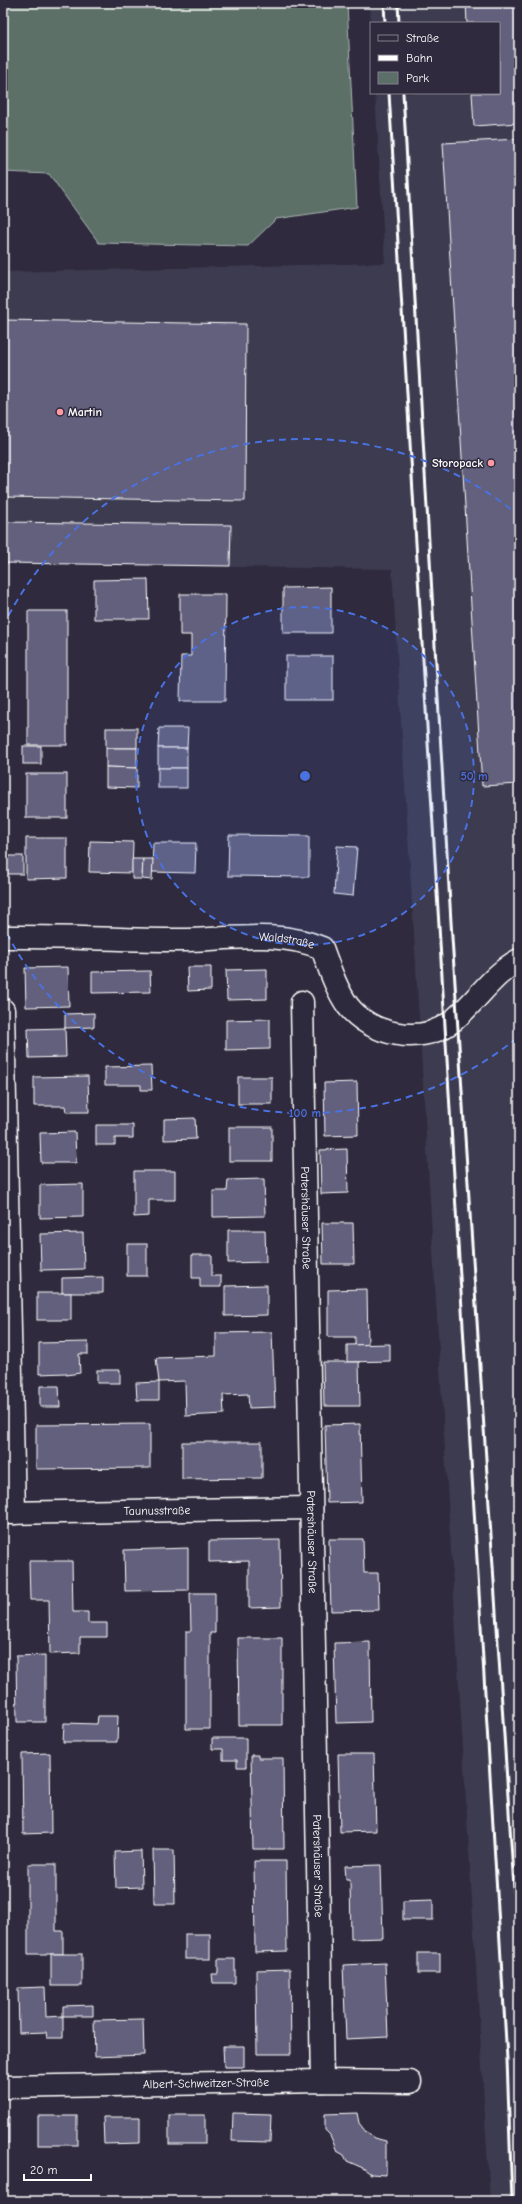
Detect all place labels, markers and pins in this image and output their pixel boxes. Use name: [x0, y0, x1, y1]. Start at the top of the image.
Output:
place label: Martin: [68, 405, 102, 419]
marker: Martin: [55, 407, 65, 417]
place label: Storopack: [432, 456, 483, 470]
marker: Storopack: [486, 458, 496, 468]
centre of rings: [298, 769, 312, 783]

